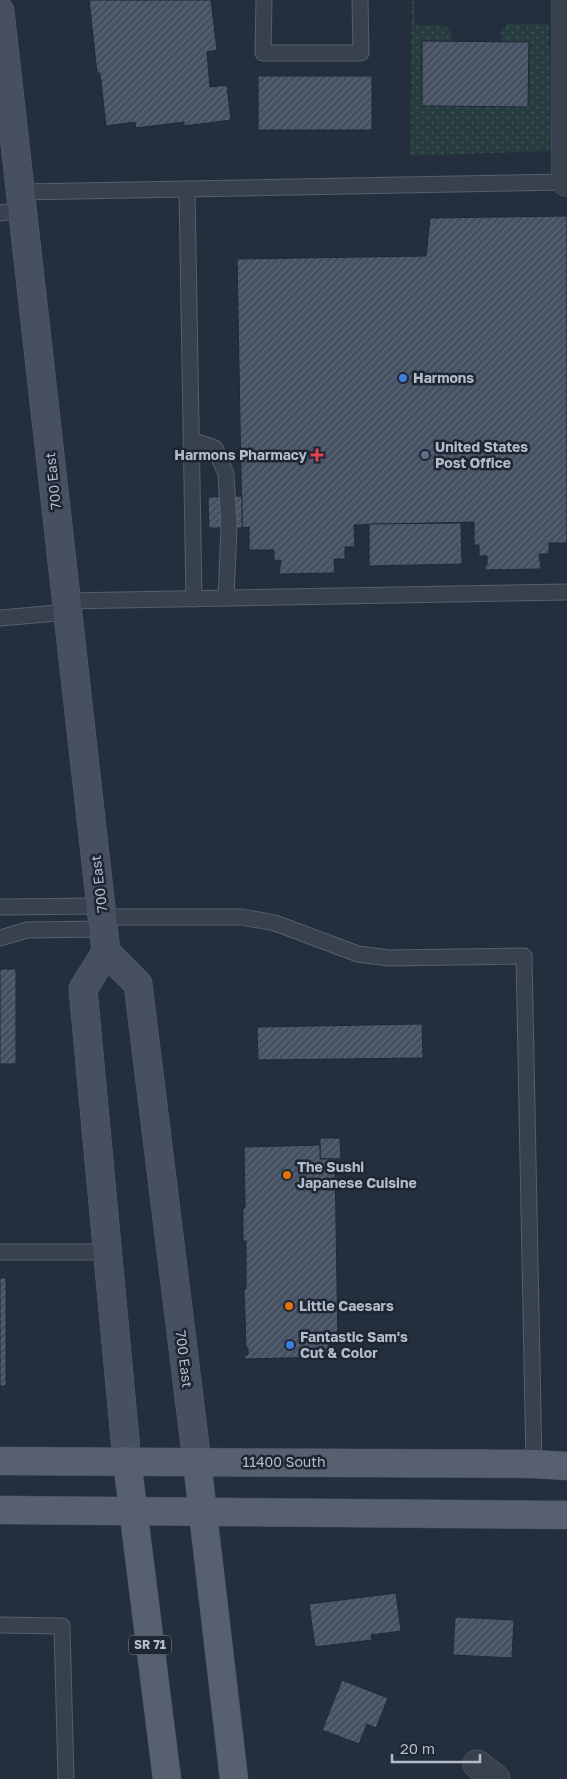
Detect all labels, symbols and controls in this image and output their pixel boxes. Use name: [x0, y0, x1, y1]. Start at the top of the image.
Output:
place label: Harmons: [413, 369, 474, 386]
marker: Harmons: [397, 372, 409, 384]
place label: United States Post Office: [435, 438, 528, 471]
place label: Harmons Pharmacy: [174, 446, 308, 463]
marker: Harmons Pharmacy: [311, 449, 323, 461]
marker: United States Post Office: [419, 449, 431, 461]
street label: 700 East: [41, 452, 64, 511]
street label: 700 East: [87, 854, 110, 914]
place label: The Sushi Japanese Cuisine: [297, 1158, 417, 1191]
marker: The Sushi Japanese Cuisine: [281, 1169, 293, 1181]
place label: Little Caesars: [299, 1297, 394, 1314]
marker: Little Caesars: [283, 1300, 295, 1312]
place label: Fantastic Sam's Cut & Color: [300, 1328, 408, 1361]
street label: 700 East: [173, 1329, 196, 1389]
marker: Fantastic Sam's Cut & Color: [284, 1339, 296, 1351]
street label: 11400 South: [242, 1453, 326, 1470]
road number: SR 71: [129, 1636, 171, 1654]
scale bar: [392, 1732, 480, 1764]
text: 20 m: [400, 1739, 435, 1757]

